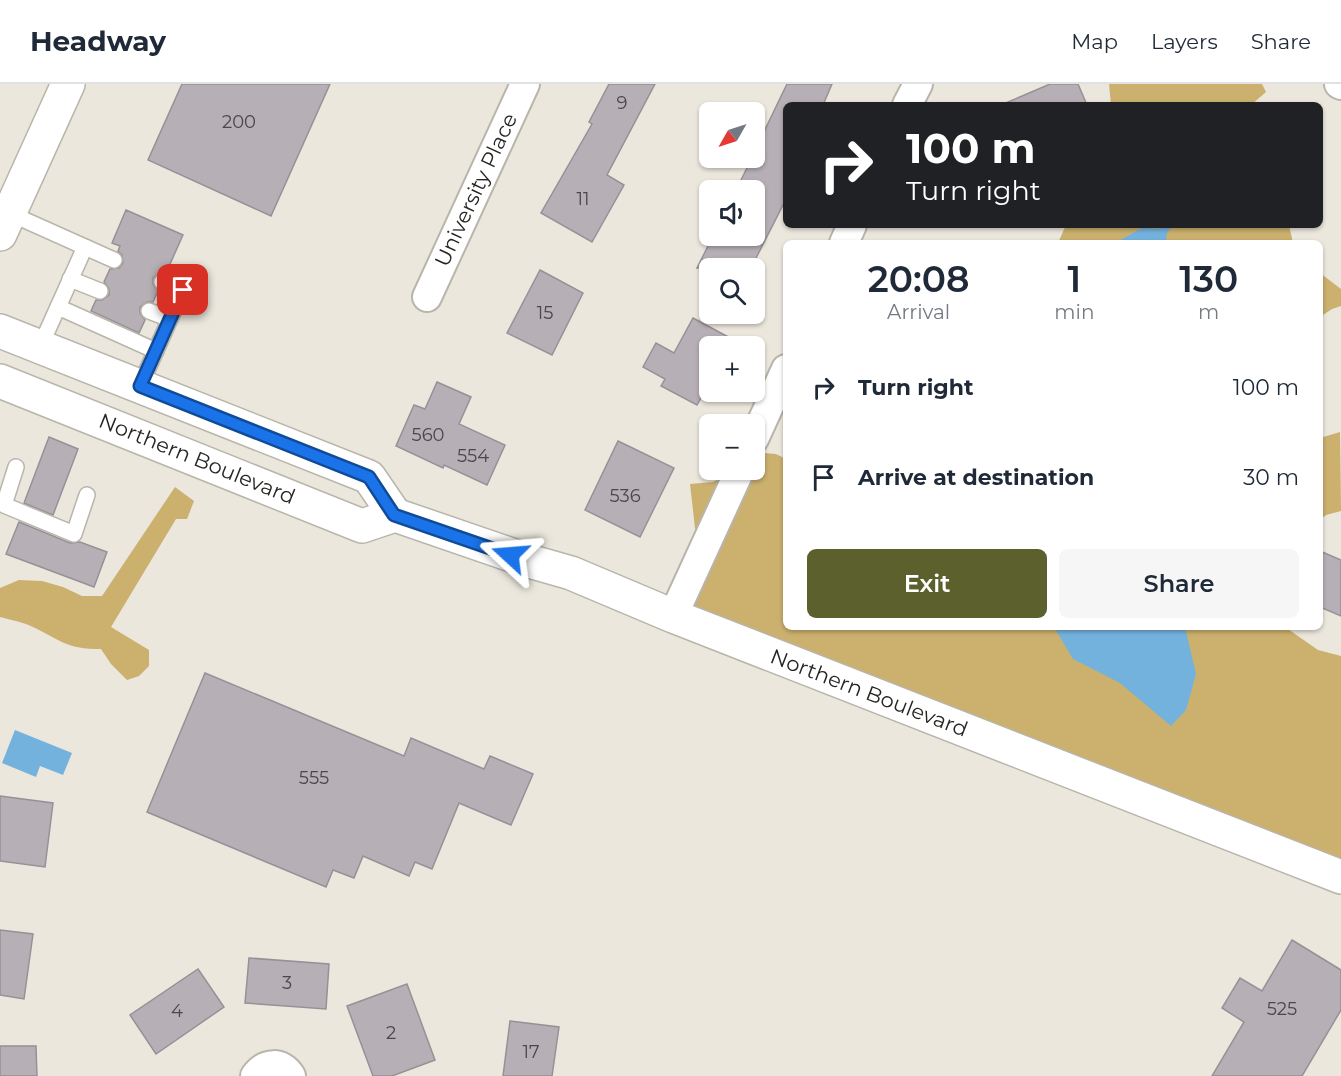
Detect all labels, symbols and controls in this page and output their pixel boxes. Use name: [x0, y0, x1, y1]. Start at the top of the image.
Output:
text: Headway: [30, 24, 166, 58]
text: Map: [1071, 29, 1118, 54]
text: Layers: [1151, 29, 1218, 54]
text: Share: [1251, 29, 1311, 54]
house number: 9: [617, 92, 628, 114]
north arrow: [699, 102, 765, 168]
map controls: [699, 102, 765, 480]
street label: University Place: [429, 109, 522, 270]
house number: 200: [222, 111, 256, 133]
text: 100 m: [906, 122, 1035, 174]
icon: right: [807, 126, 885, 204]
text: Turn right: [906, 174, 1041, 207]
button: sound: [699, 180, 765, 246]
house number: 11: [577, 188, 590, 210]
text: 20:08: [868, 257, 969, 301]
text: 1: [1068, 257, 1081, 301]
text: 130: [1179, 257, 1238, 301]
button: search: [699, 258, 765, 324]
pin: [157, 264, 208, 315]
icon: arrive: [166, 273, 199, 306]
text: Arrival: [887, 300, 950, 324]
text: min: [1054, 300, 1094, 324]
text: m: [1198, 300, 1219, 324]
house number: 15: [537, 302, 553, 324]
button: +: [699, 336, 765, 402]
icon: right: [807, 371, 840, 404]
text: Turn right: [858, 374, 973, 401]
text: 100 m: [1233, 374, 1299, 401]
street label: Northern Boulevard: [95, 408, 299, 509]
button: −: [699, 414, 765, 480]
house number: 560: [411, 424, 445, 446]
house number: 554: [457, 445, 489, 467]
icon: arrive: [807, 461, 840, 494]
text: Arrive at destination: [858, 464, 1094, 491]
text: 30 m: [1243, 464, 1299, 491]
house number: 536: [609, 485, 641, 507]
position arrow: [478, 523, 542, 587]
button: Exit: [807, 549, 1047, 618]
button: Share: [1059, 549, 1299, 618]
street label: Northern Boulevard: [767, 643, 971, 742]
house number: 555: [299, 767, 329, 789]
house number: 3: [282, 972, 292, 994]
house number: 525: [1267, 998, 1297, 1020]
house number: 4: [171, 1000, 183, 1022]
house number: 2: [386, 1022, 396, 1044]
house number: 17: [522, 1041, 540, 1063]

